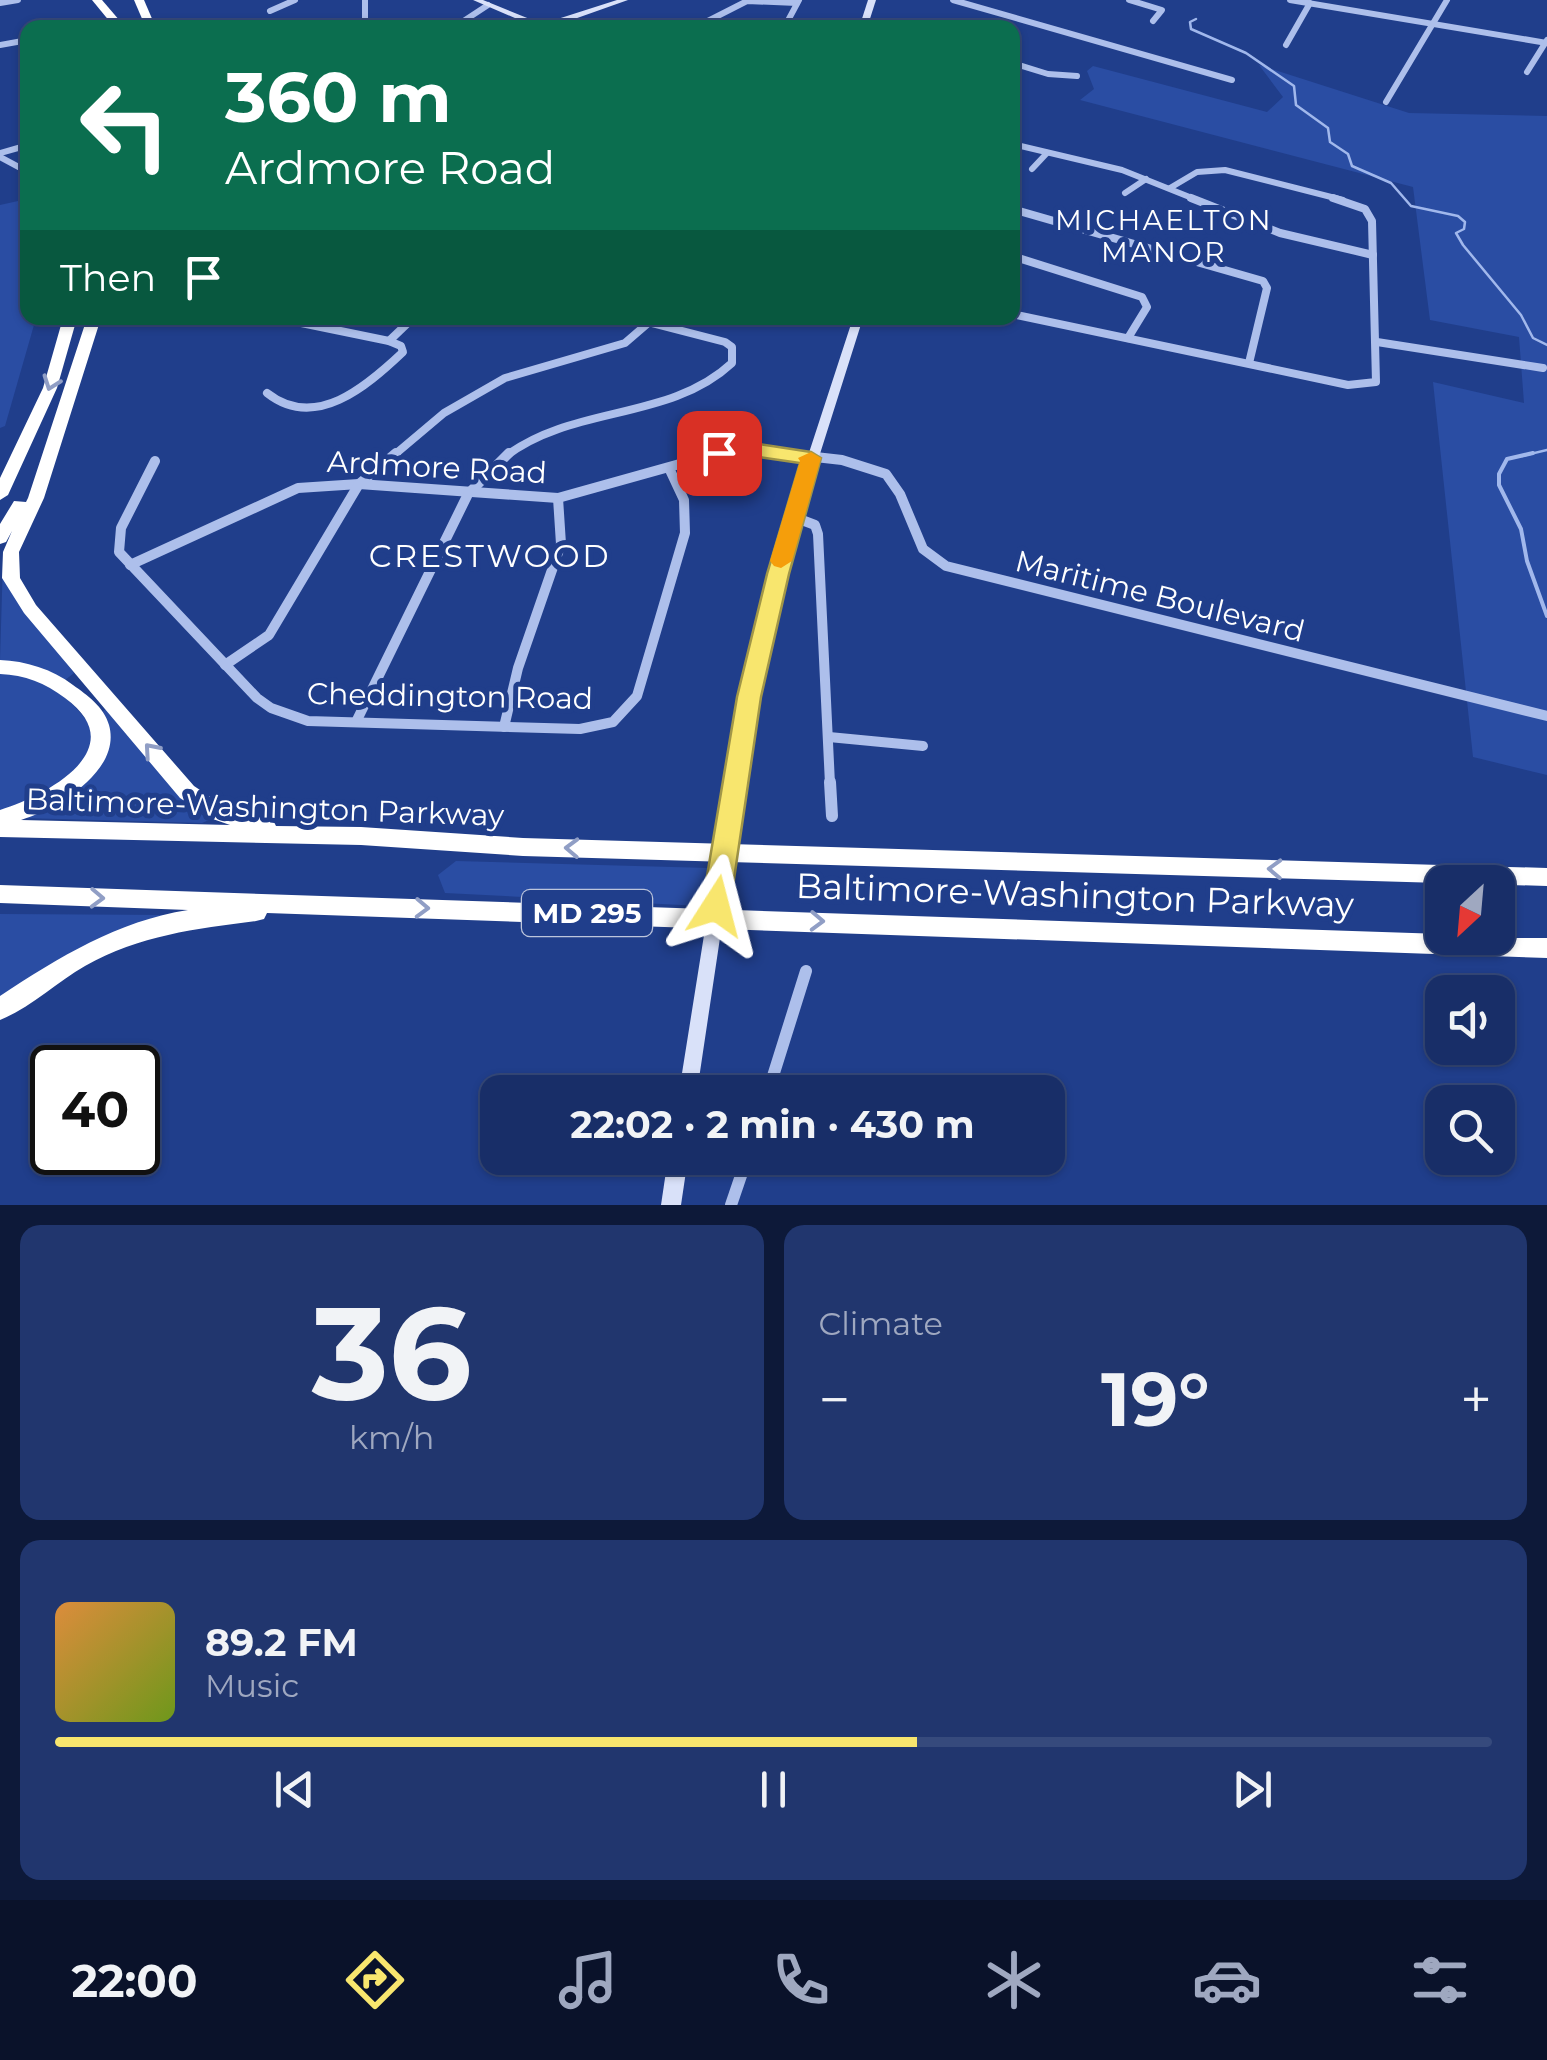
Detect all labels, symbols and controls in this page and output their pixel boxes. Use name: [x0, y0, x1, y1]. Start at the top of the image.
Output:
text: 360 m: [225, 54, 452, 140]
icon: left: [60, 60, 190, 190]
text: Ardmore Road: [225, 140, 555, 195]
district label: MICHAELTON MANOR: [1055, 203, 1273, 269]
icon: arrive: [176, 250, 231, 305]
text: Then: [60, 254, 156, 301]
one-way arrow: [43, 373, 63, 391]
pin: [677, 411, 762, 496]
icon: arrive: [692, 426, 747, 481]
street label: Ardmore Road: [326, 443, 548, 491]
district label: CRESTWOOD: [369, 536, 611, 575]
street label: Maritime Boulevard: [1011, 542, 1309, 650]
street label: Cheddington Road: [307, 675, 593, 717]
one-way arrow: [145, 743, 163, 762]
street label: Baltimore-Washington Parkway: [25, 780, 505, 834]
one-way arrow: [564, 838, 580, 859]
position arrow: [664, 854, 768, 958]
one-way arrow: [1267, 858, 1283, 879]
street label: Baltimore-Washington Parkway: [795, 864, 1355, 926]
north arrow: [1425, 865, 1515, 955]
map controls: [1425, 865, 1515, 1175]
one-way arrow: [90, 887, 106, 908]
road number: MD 295: [522, 890, 652, 936]
one-way arrow: [415, 897, 431, 918]
one-way arrow: [810, 910, 826, 931]
button: sound: [1425, 975, 1515, 1065]
speed limit sign: 40: [30, 1045, 160, 1175]
button: search: [1425, 1085, 1515, 1175]
text: 22:02 · 2 min · 430 m: [570, 1101, 975, 1148]
text: 36: [312, 1273, 472, 1432]
text: Climate: [819, 1304, 943, 1343]
text: 19°: [1101, 1353, 1210, 1445]
text: −: [819, 1366, 850, 1433]
text: +: [1460, 1366, 1492, 1433]
text: km/h: [349, 1418, 434, 1457]
text: 89.2 FM: [205, 1619, 358, 1666]
text: Music: [205, 1666, 299, 1705]
icon: previous: [267, 1762, 322, 1817]
icon: pause: [746, 1762, 801, 1817]
icon: next: [1225, 1762, 1280, 1817]
icon: directions: [340, 1945, 410, 2015]
icon: music: [553, 1945, 623, 2015]
icon: phone: [766, 1945, 836, 2015]
icon: climate: [979, 1945, 1049, 2015]
icon: car: [1192, 1945, 1262, 2015]
icon: filters: [1405, 1945, 1475, 2015]
text: 22:00: [71, 1953, 198, 2008]

